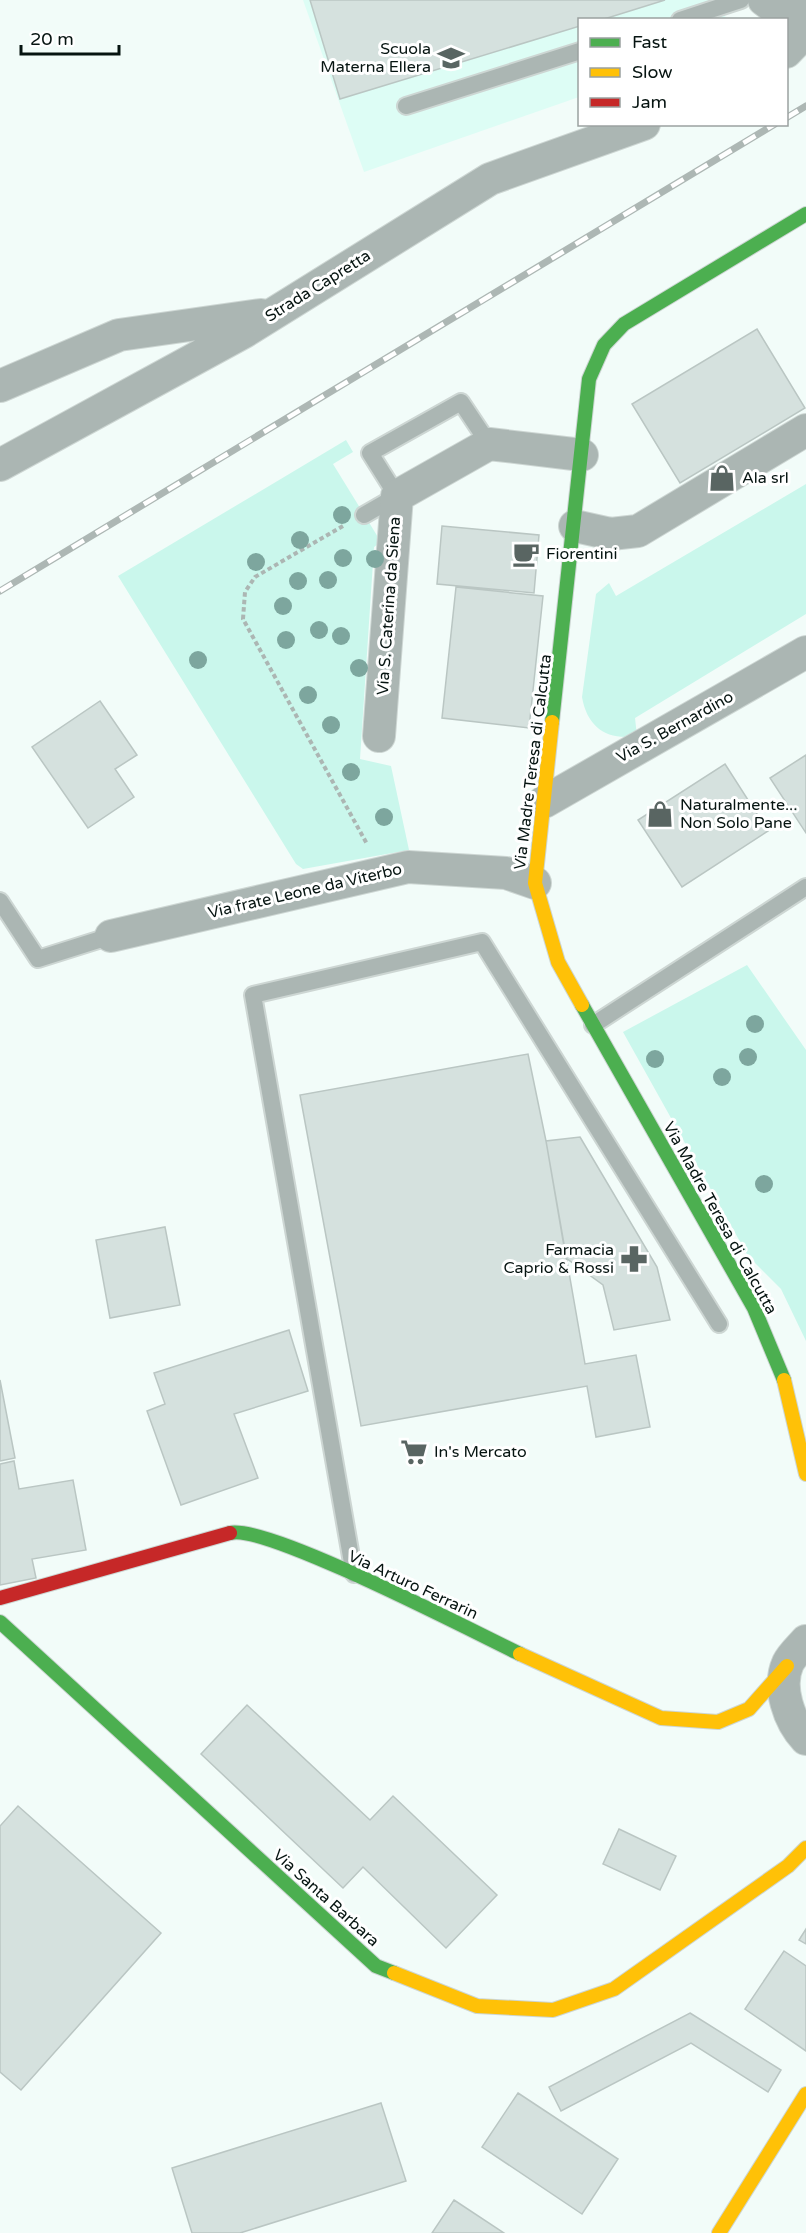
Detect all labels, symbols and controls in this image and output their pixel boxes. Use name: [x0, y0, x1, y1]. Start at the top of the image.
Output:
scale bar: [21, 18, 118, 56]
legend: [578, 18, 788, 126]
text: 20 m: [30, 28, 74, 50]
text: Fast: [632, 31, 667, 53]
place label: Scuola Materna Ellera: [320, 39, 431, 77]
school or university icon: Scuola Materna Ellera: [436, 43, 466, 73]
text: Slow: [632, 61, 673, 83]
text: Jam: [632, 91, 667, 113]
street label: Strada Capretta: [262, 246, 374, 326]
shop icon: Ala srl: [707, 463, 737, 493]
place label: Ala srl: [742, 468, 789, 488]
street label: Via S. Caterina da Siena: [373, 516, 405, 696]
cafe icon: Fiorentini: [511, 539, 541, 569]
place label: Fiorentini: [546, 544, 618, 564]
street label: Via Madre Teresa di Calcutta: [510, 653, 556, 871]
street label: Via S. Bernardino: [613, 687, 737, 767]
place label: Naturalmente... Non Solo Pane: [680, 795, 797, 833]
shop icon: Naturalmente... Non Solo Pane: [645, 799, 675, 829]
street label: Via frate Leone da Viterbo: [206, 859, 404, 923]
street label: Via Madre Teresa di Calcutta: [659, 1118, 781, 1318]
place label: Farmacia Caprio & Rossi: [503, 1240, 614, 1278]
pharmacy icon: Farmacia Caprio & Rossi: [619, 1244, 649, 1274]
supermarket icon: In's Mercato: [399, 1437, 429, 1467]
place label: In's Mercato: [434, 1442, 527, 1462]
street label: Via Arturo Ferrarin: [345, 1546, 481, 1624]
street label: Via Santa Barbara: [269, 1845, 383, 1951]

